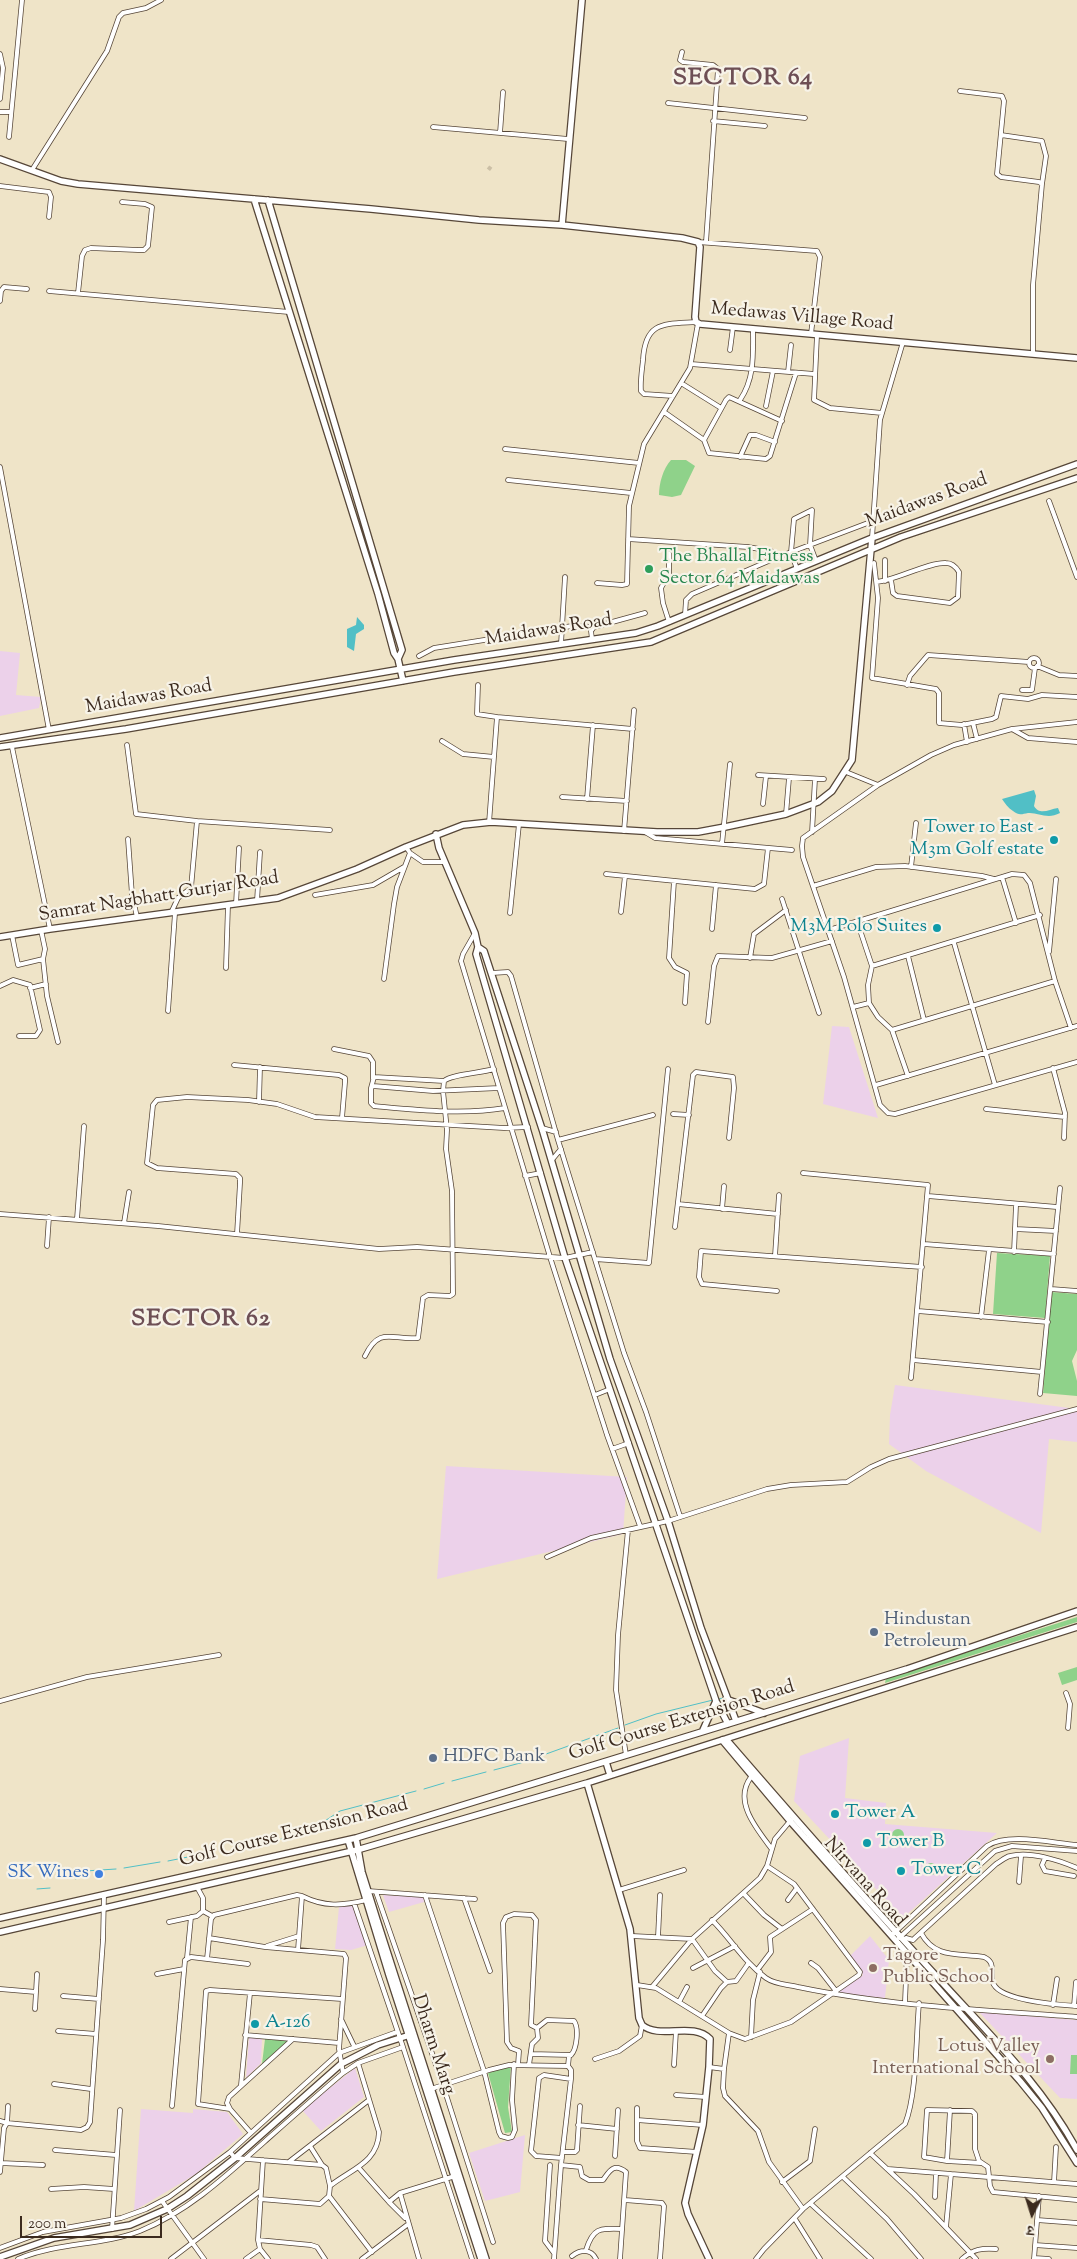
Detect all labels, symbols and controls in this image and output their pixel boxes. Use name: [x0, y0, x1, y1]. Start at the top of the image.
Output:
district label: SECTOR 64: [672, 66, 814, 94]
street label: Medawas Village Road: [710, 299, 894, 337]
street label: Maidawas Road: [863, 469, 991, 535]
place label: The Bhallal Fitness Sector 64 Maidawas: [659, 547, 820, 591]
marker: The Bhallal Fitness Sector 64 Maidawas: [643, 563, 655, 575]
street label: Maidawas Road: [484, 610, 614, 652]
street label: Maidawas Road: [84, 676, 214, 720]
place label: Tower 10 East - M3m Golf estate: [911, 818, 1044, 862]
marker: Tower 10 East - M3m Golf estate: [1048, 834, 1060, 846]
street label: Samrat Nagbhatt Gurjar Road: [37, 868, 281, 928]
place label: M3M Polo Suites: [790, 917, 927, 939]
marker: M3M Polo Suites: [931, 922, 943, 934]
district label: SECTOR 62: [130, 1307, 272, 1335]
place label: Hindustan Petroleum: [884, 1610, 971, 1654]
marker: Hindustan Petroleum: [868, 1626, 880, 1638]
street label: Golf Course Extension Road: [566, 1677, 798, 1767]
place label: HDFC Bank: [443, 1747, 545, 1769]
marker: HDFC Bank: [427, 1752, 439, 1764]
street label: Golf Course Extension Road: [177, 1795, 411, 1873]
place label: Tower A: [845, 1803, 916, 1825]
marker: Tower A: [829, 1808, 841, 1820]
place label: Tower B: [877, 1832, 944, 1854]
street label: Nirvana Road: [818, 1833, 910, 1933]
marker: Tower B: [861, 1837, 873, 1849]
place label: Tower C: [911, 1860, 982, 1882]
place label: SK Wines: [7, 1863, 89, 1885]
marker: Tower C: [895, 1865, 907, 1877]
marker: SK Wines: [93, 1868, 105, 1880]
place label: Tagore Public School: [883, 1946, 995, 1990]
marker: Tagore Public School: [867, 1962, 879, 1974]
street label: Dharm Marg: [405, 1992, 459, 2098]
place label: A-126: [265, 2013, 311, 2035]
marker: A-126: [249, 2018, 261, 2030]
place label: Lotus Valley International School: [872, 2037, 1040, 2081]
marker: Lotus Valley International School: [1044, 2053, 1056, 2065]
north arrow: [1007, 2189, 1057, 2239]
scale bar: [22, 2206, 165, 2238]
text: 200 m: [28, 2214, 67, 2235]
text: उ: [1026, 2219, 1035, 2239]

